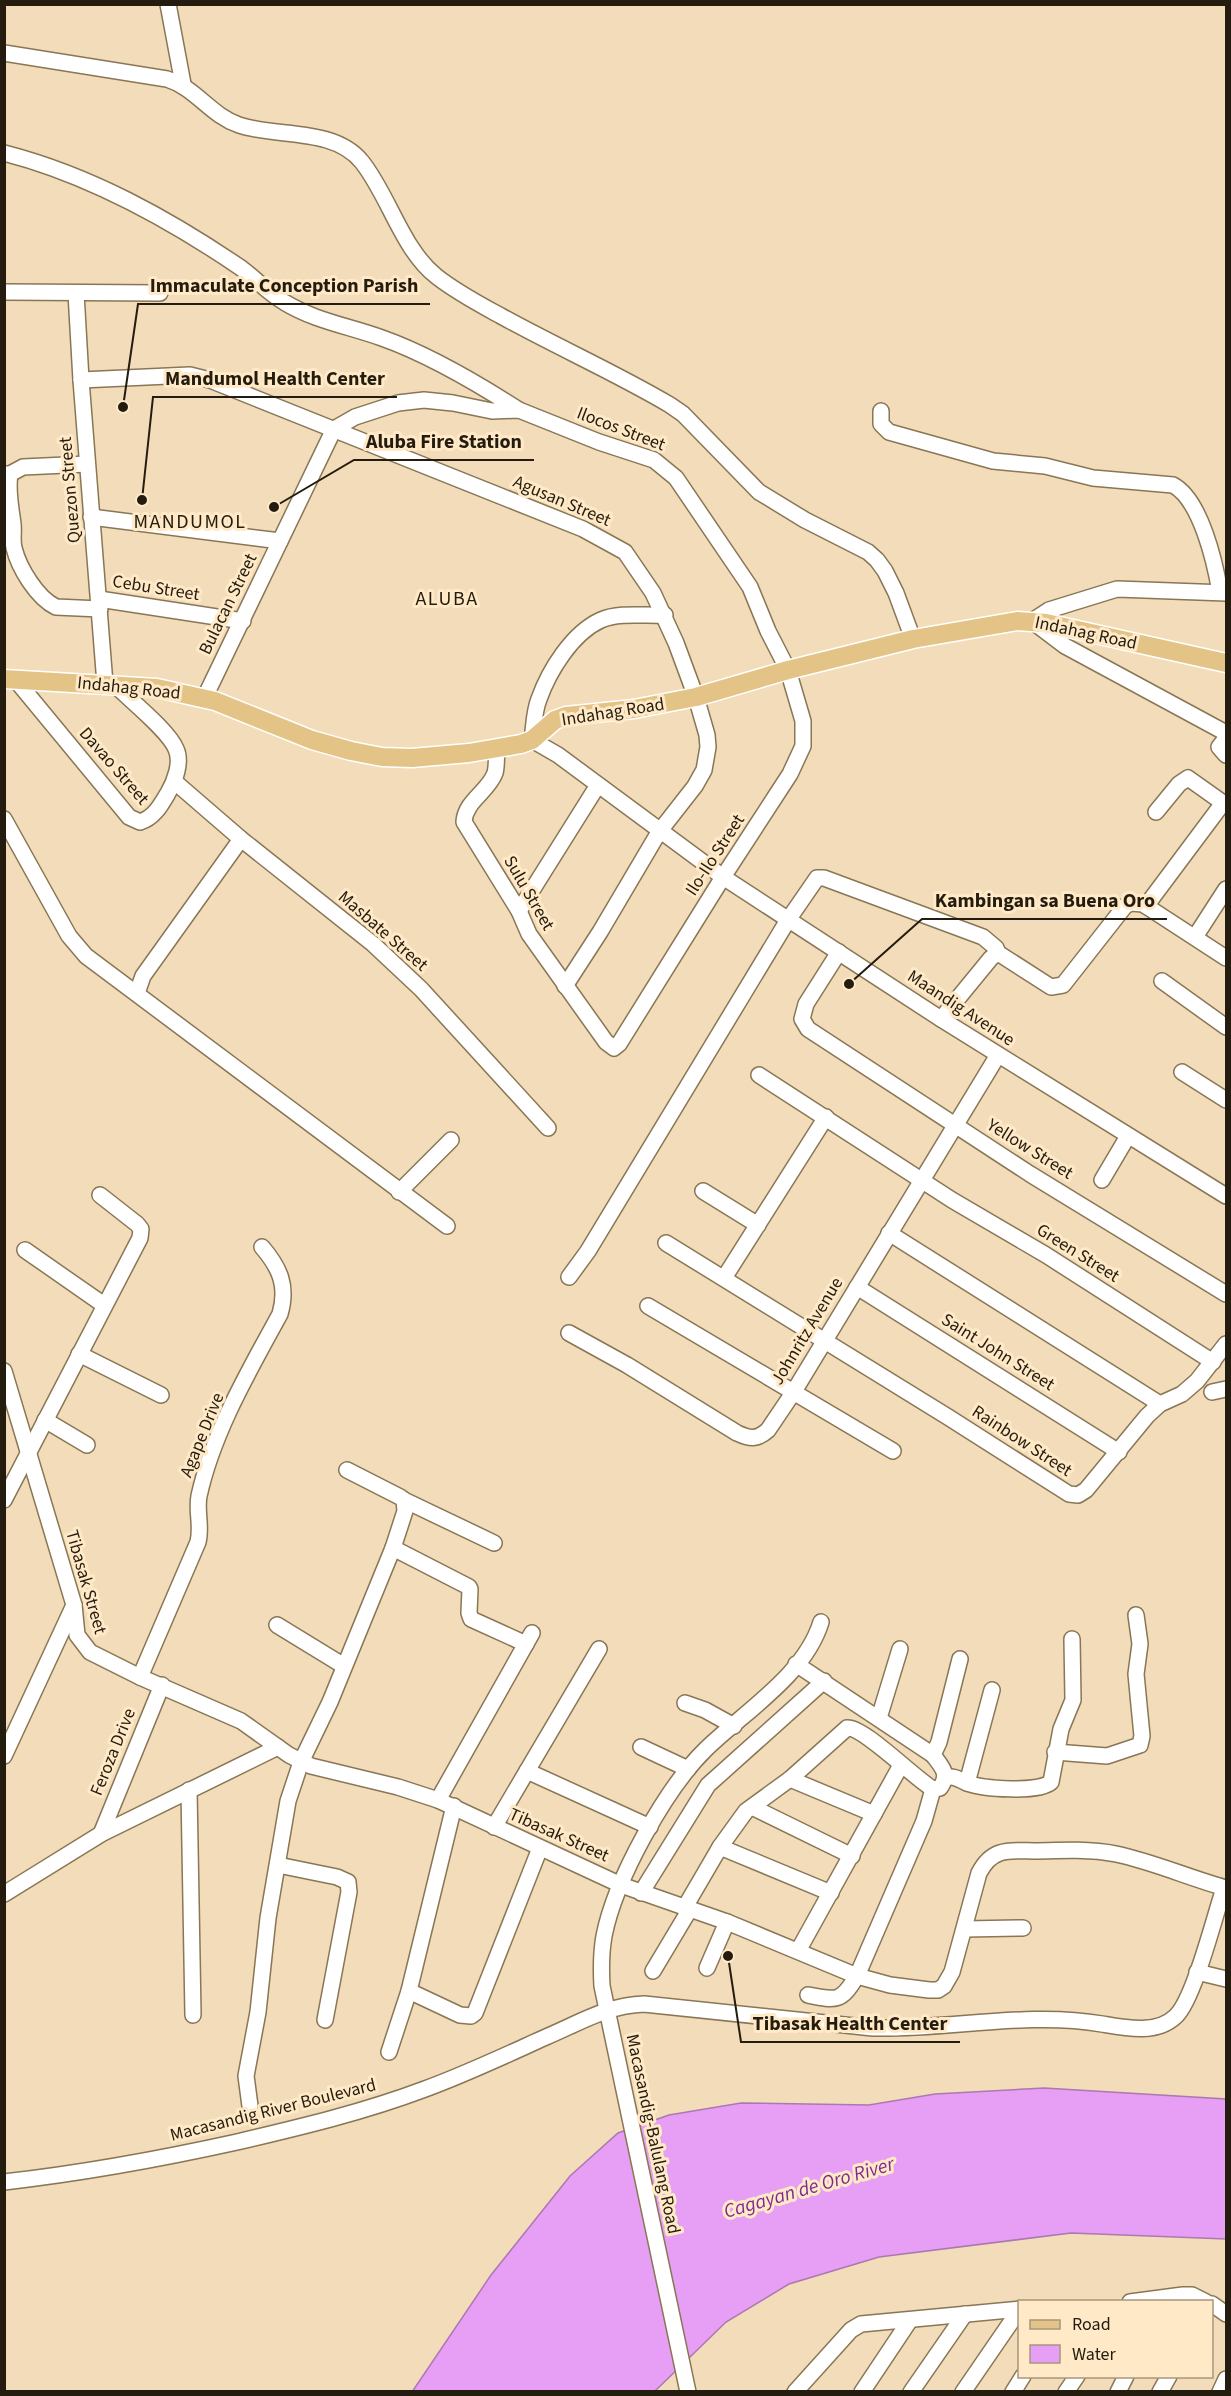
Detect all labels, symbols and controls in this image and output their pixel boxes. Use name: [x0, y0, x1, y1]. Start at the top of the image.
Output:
callout: Immaculate Conception Parish: [138, 266, 430, 304]
text: Immaculate Conception Parish: [150, 272, 418, 300]
callout: Mandumol Health Center: [153, 359, 397, 397]
text: Mandumol Health Center: [165, 365, 385, 393]
street label: Ilocos Street: [573, 401, 669, 457]
callout: Aluba Fire Station: [354, 422, 534, 460]
text: Aluba Fire Station: [365, 428, 522, 456]
street label: Quezon Street: [53, 436, 87, 544]
street label: Agusan Street: [509, 469, 615, 533]
district label: MANDUMOL: [133, 508, 247, 536]
street label: Bulacan Street: [193, 549, 263, 659]
street label: Cebu Street: [111, 569, 201, 607]
district label: ALUBA: [415, 585, 479, 613]
street label: Indahag Road: [1033, 610, 1139, 656]
street label: Indahag Road: [76, 670, 182, 706]
street label: Indahag Road: [560, 692, 666, 732]
street label: Davao Street: [73, 722, 155, 810]
street label: Ilo-Ilo Street: [679, 809, 751, 901]
street label: Sulu Street: [498, 851, 560, 935]
callout: Kambingan sa Buena Oro: [922, 881, 1167, 919]
street label: Masbate Street: [333, 885, 433, 977]
text: Kambingan sa Buena Oro: [935, 887, 1155, 915]
street label: Maandig Avenue: [902, 964, 1020, 1052]
street label: Yellow Street: [981, 1112, 1078, 1185]
street label: Green Street: [1032, 1218, 1124, 1288]
street label: Johnritz Avenue: [765, 1272, 849, 1390]
street label: Saint John Street: [937, 1307, 1059, 1397]
street label: Agape Drive: [174, 1389, 230, 1481]
street label: Rainbow Street: [967, 1399, 1077, 1483]
street label: Tibasak Street: [59, 1527, 113, 1637]
street label: Feroza Drive: [84, 1705, 142, 1799]
street label: Tibasak Street: [505, 1802, 613, 1868]
callout: Tibasak Health Center: [741, 2004, 960, 2042]
text: Tibasak Health Center: [753, 2010, 947, 2038]
street label: Macasandig-Balulang Road: [620, 2032, 686, 2236]
street label: Macasandig River Boulevard: [167, 2072, 379, 2148]
water label: Cagayan de Oro River: [720, 2150, 899, 2226]
legend: [1018, 2300, 1213, 2378]
text: Road: [1072, 2312, 1111, 2337]
text: Water: [1072, 2342, 1116, 2367]

